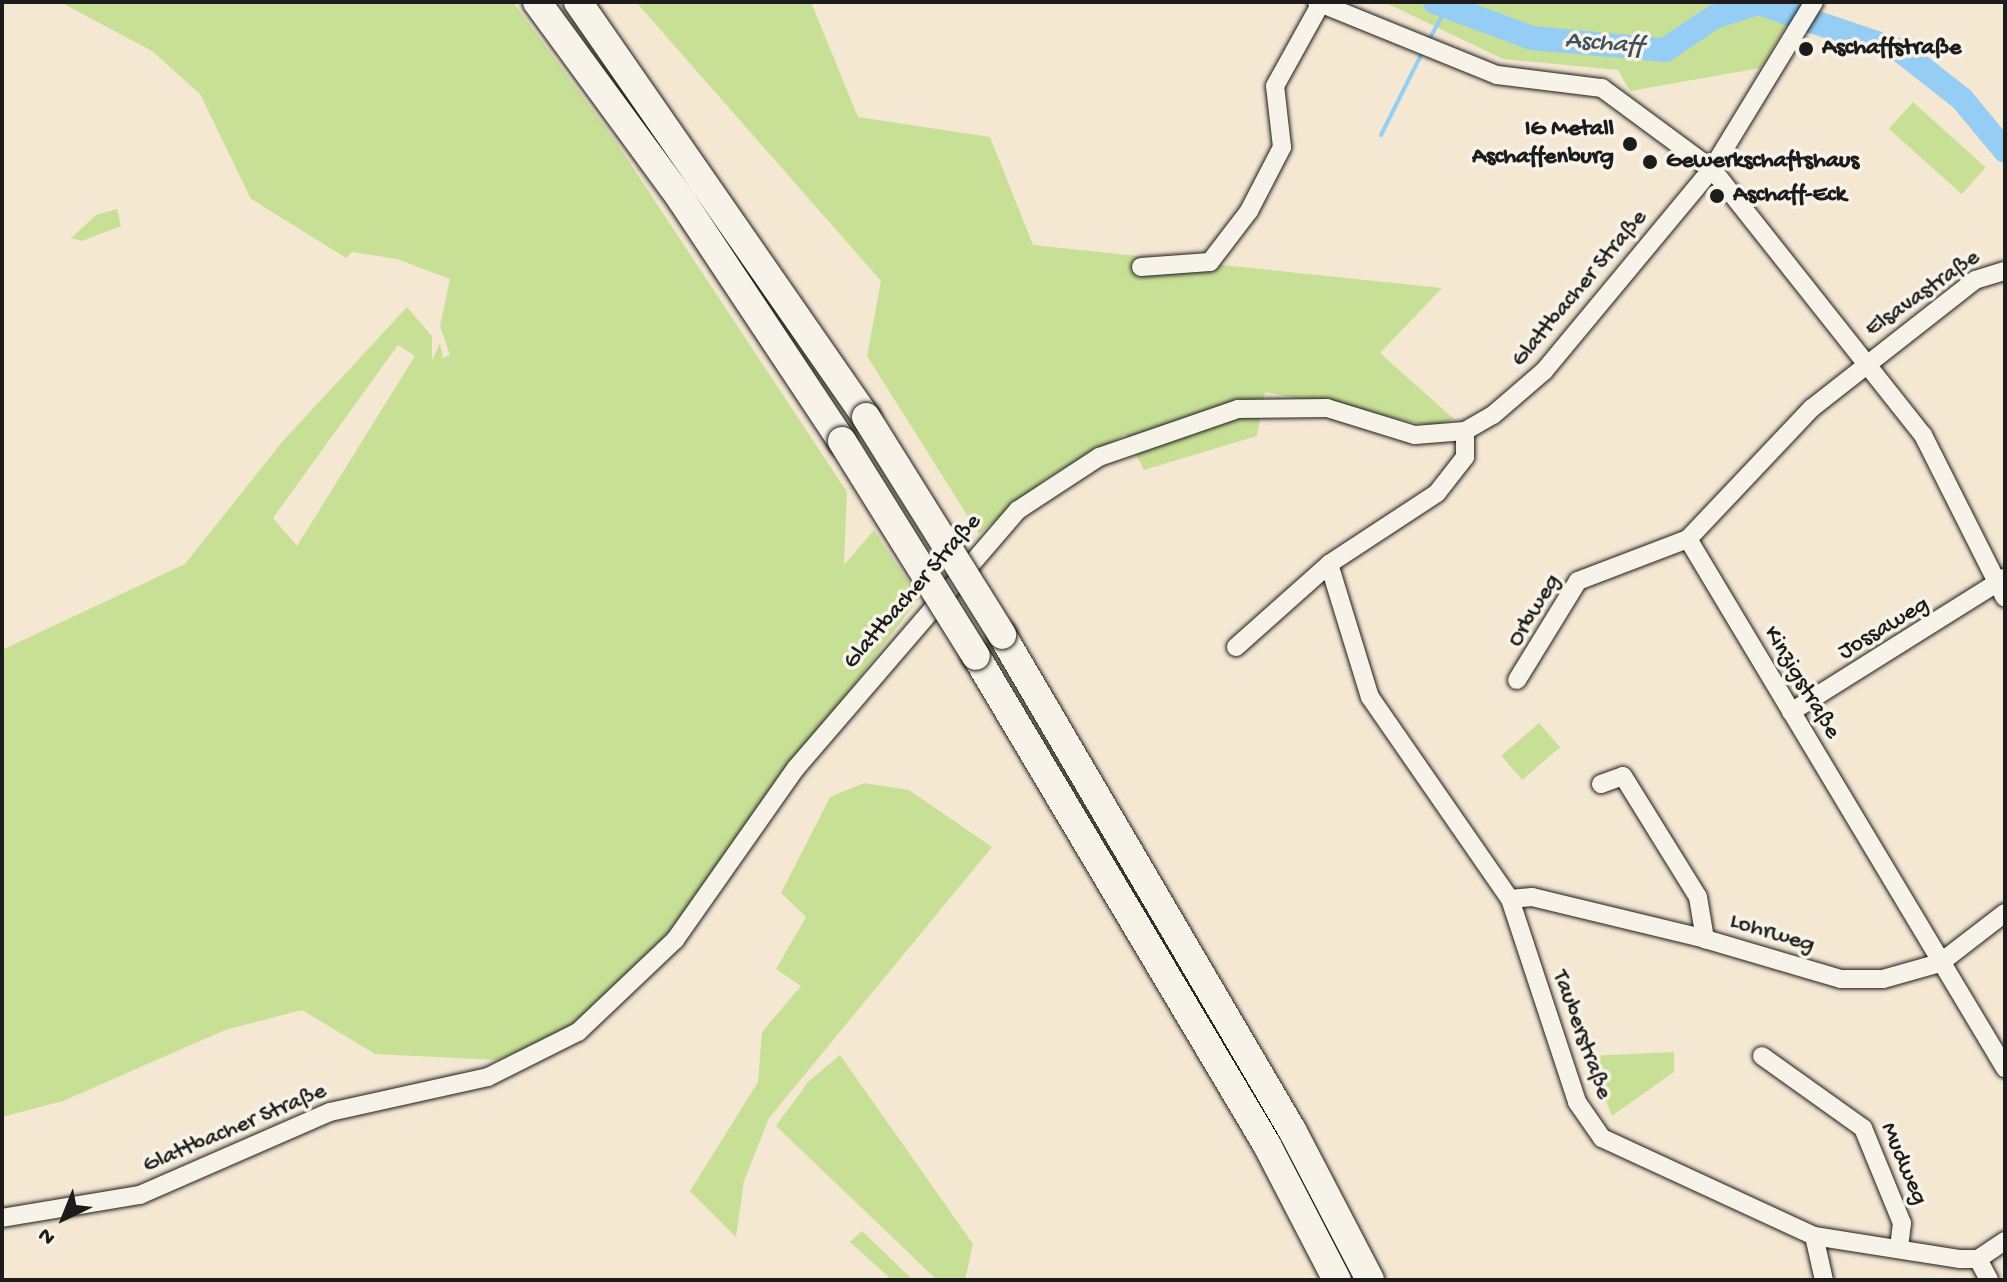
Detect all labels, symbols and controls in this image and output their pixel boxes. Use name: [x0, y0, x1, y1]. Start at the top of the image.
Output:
water label: Aschaff: [1564, 26, 1644, 64]
place label: Aschaffstraße: [1822, 35, 1961, 63]
marker: Aschaffstraße: [1797, 40, 1815, 58]
place label: IG Metall Aschaffenburg: [1472, 116, 1614, 172]
marker: IG Metall Aschaffenburg: [1621, 135, 1639, 153]
place label: Gewerkschaftshaus: [1666, 148, 1859, 176]
marker: Gewerkschaftshaus: [1641, 153, 1659, 171]
place label: Aschaff-Eck: [1733, 182, 1846, 210]
marker: Aschaff-Eck: [1708, 187, 1726, 205]
street label: Glattbacher Straße: [1506, 204, 1654, 374]
street label: Elsavastraße: [1860, 244, 1986, 344]
street label: Glattbacher Straße: [838, 508, 988, 676]
street label: Orbweg: [1502, 569, 1568, 653]
street label: Jossaweg: [1833, 591, 1935, 667]
street label: Kinzigstraße: [1756, 621, 1846, 745]
street label: Lohrweg: [1726, 907, 1818, 961]
street label: Tauberstraße: [1544, 967, 1618, 1103]
street label: Glattbacher Straße: [139, 1077, 331, 1181]
street label: Mudweg: [1873, 1119, 1933, 1209]
north arrow: [24, 1178, 104, 1258]
text: N: [34, 1221, 62, 1250]

